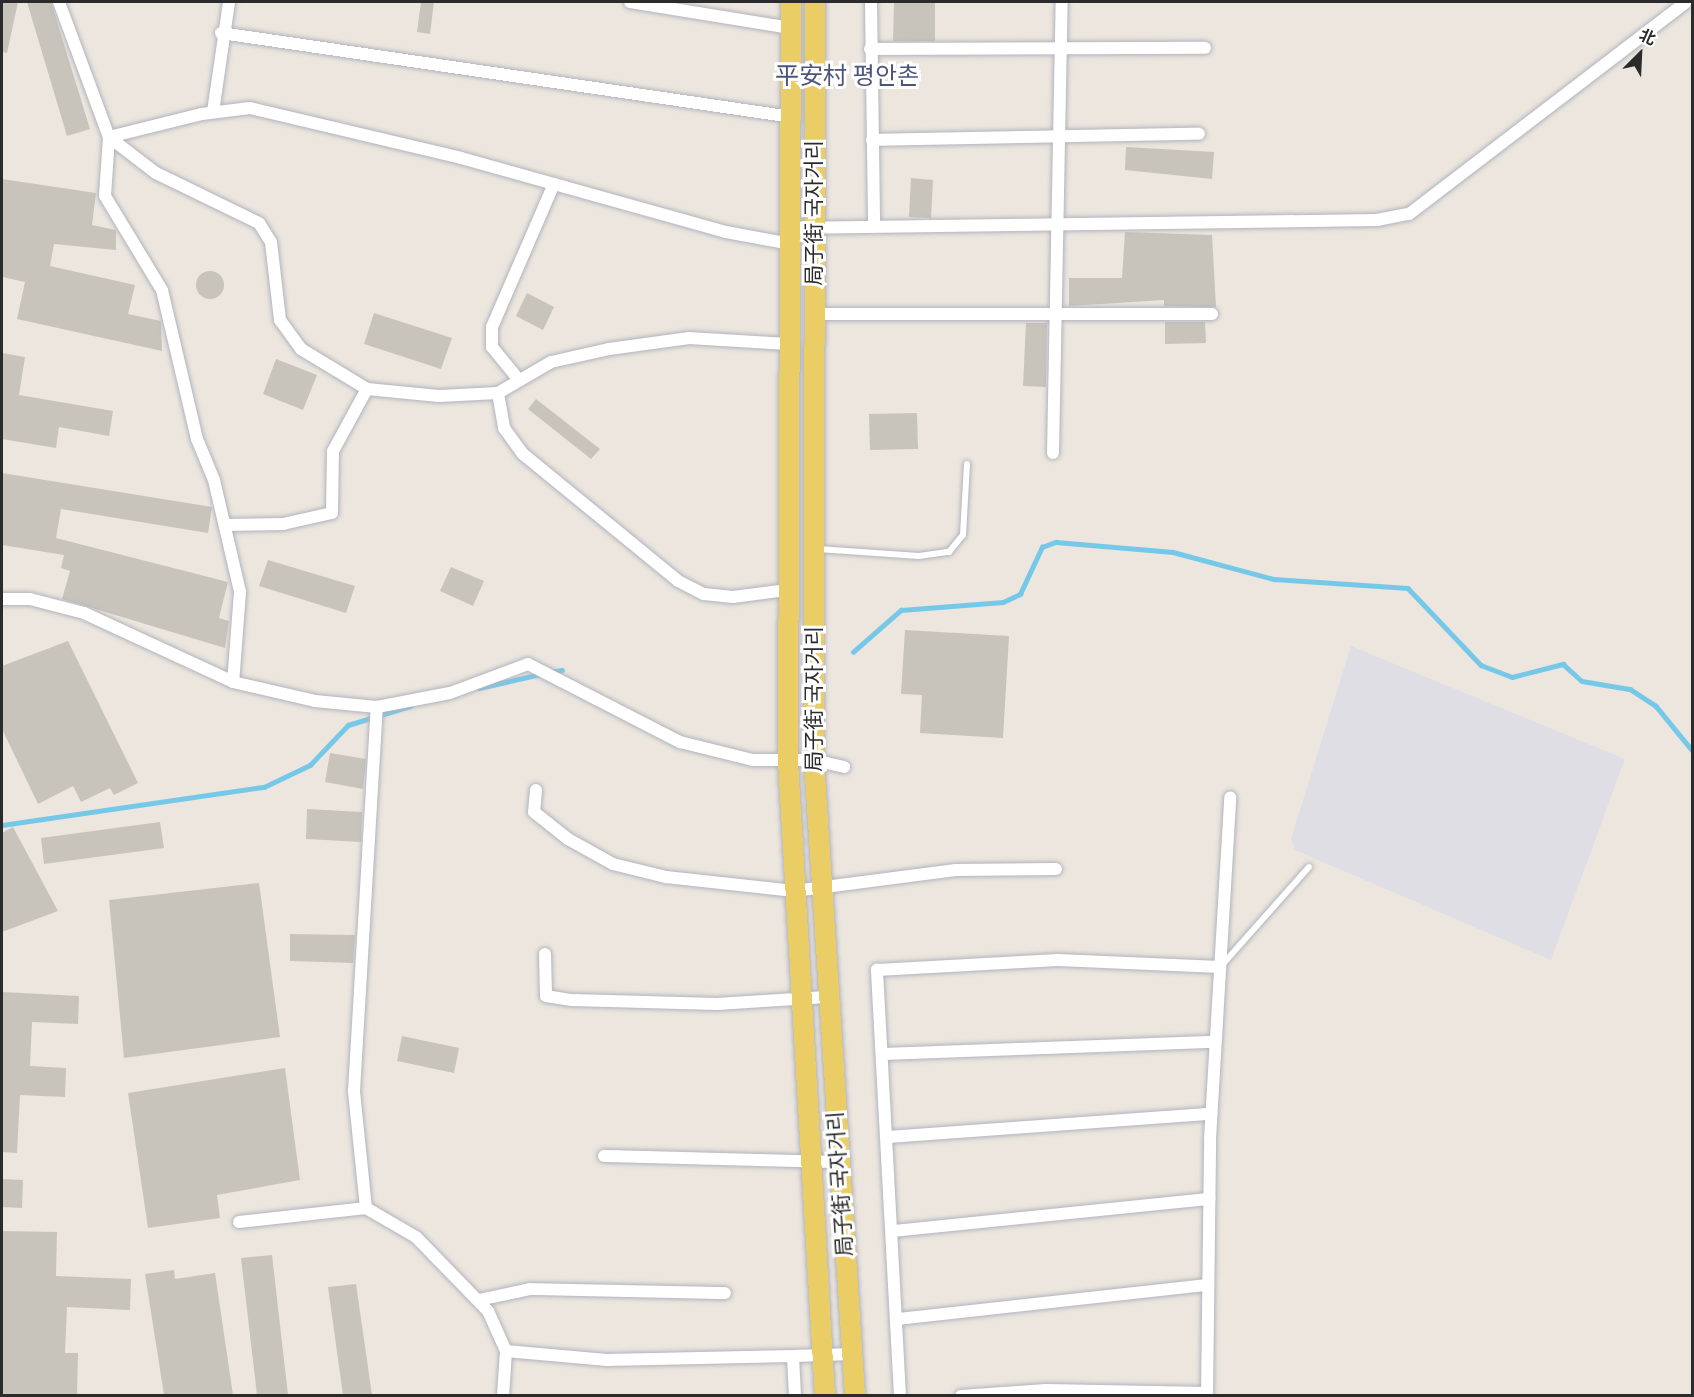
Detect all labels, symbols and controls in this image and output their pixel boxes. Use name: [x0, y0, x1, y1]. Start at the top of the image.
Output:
north arrow: [1610, 24, 1670, 84]
text: 北: [1636, 25, 1659, 49]
district label: 平安村 평안촌: [775, 63, 919, 91]
street label: 局子街 국자거리: [801, 140, 827, 286]
street label: 局子街 국자거리: [801, 626, 827, 772]
street label: 局子街 국자거리: [822, 1111, 858, 1257]

